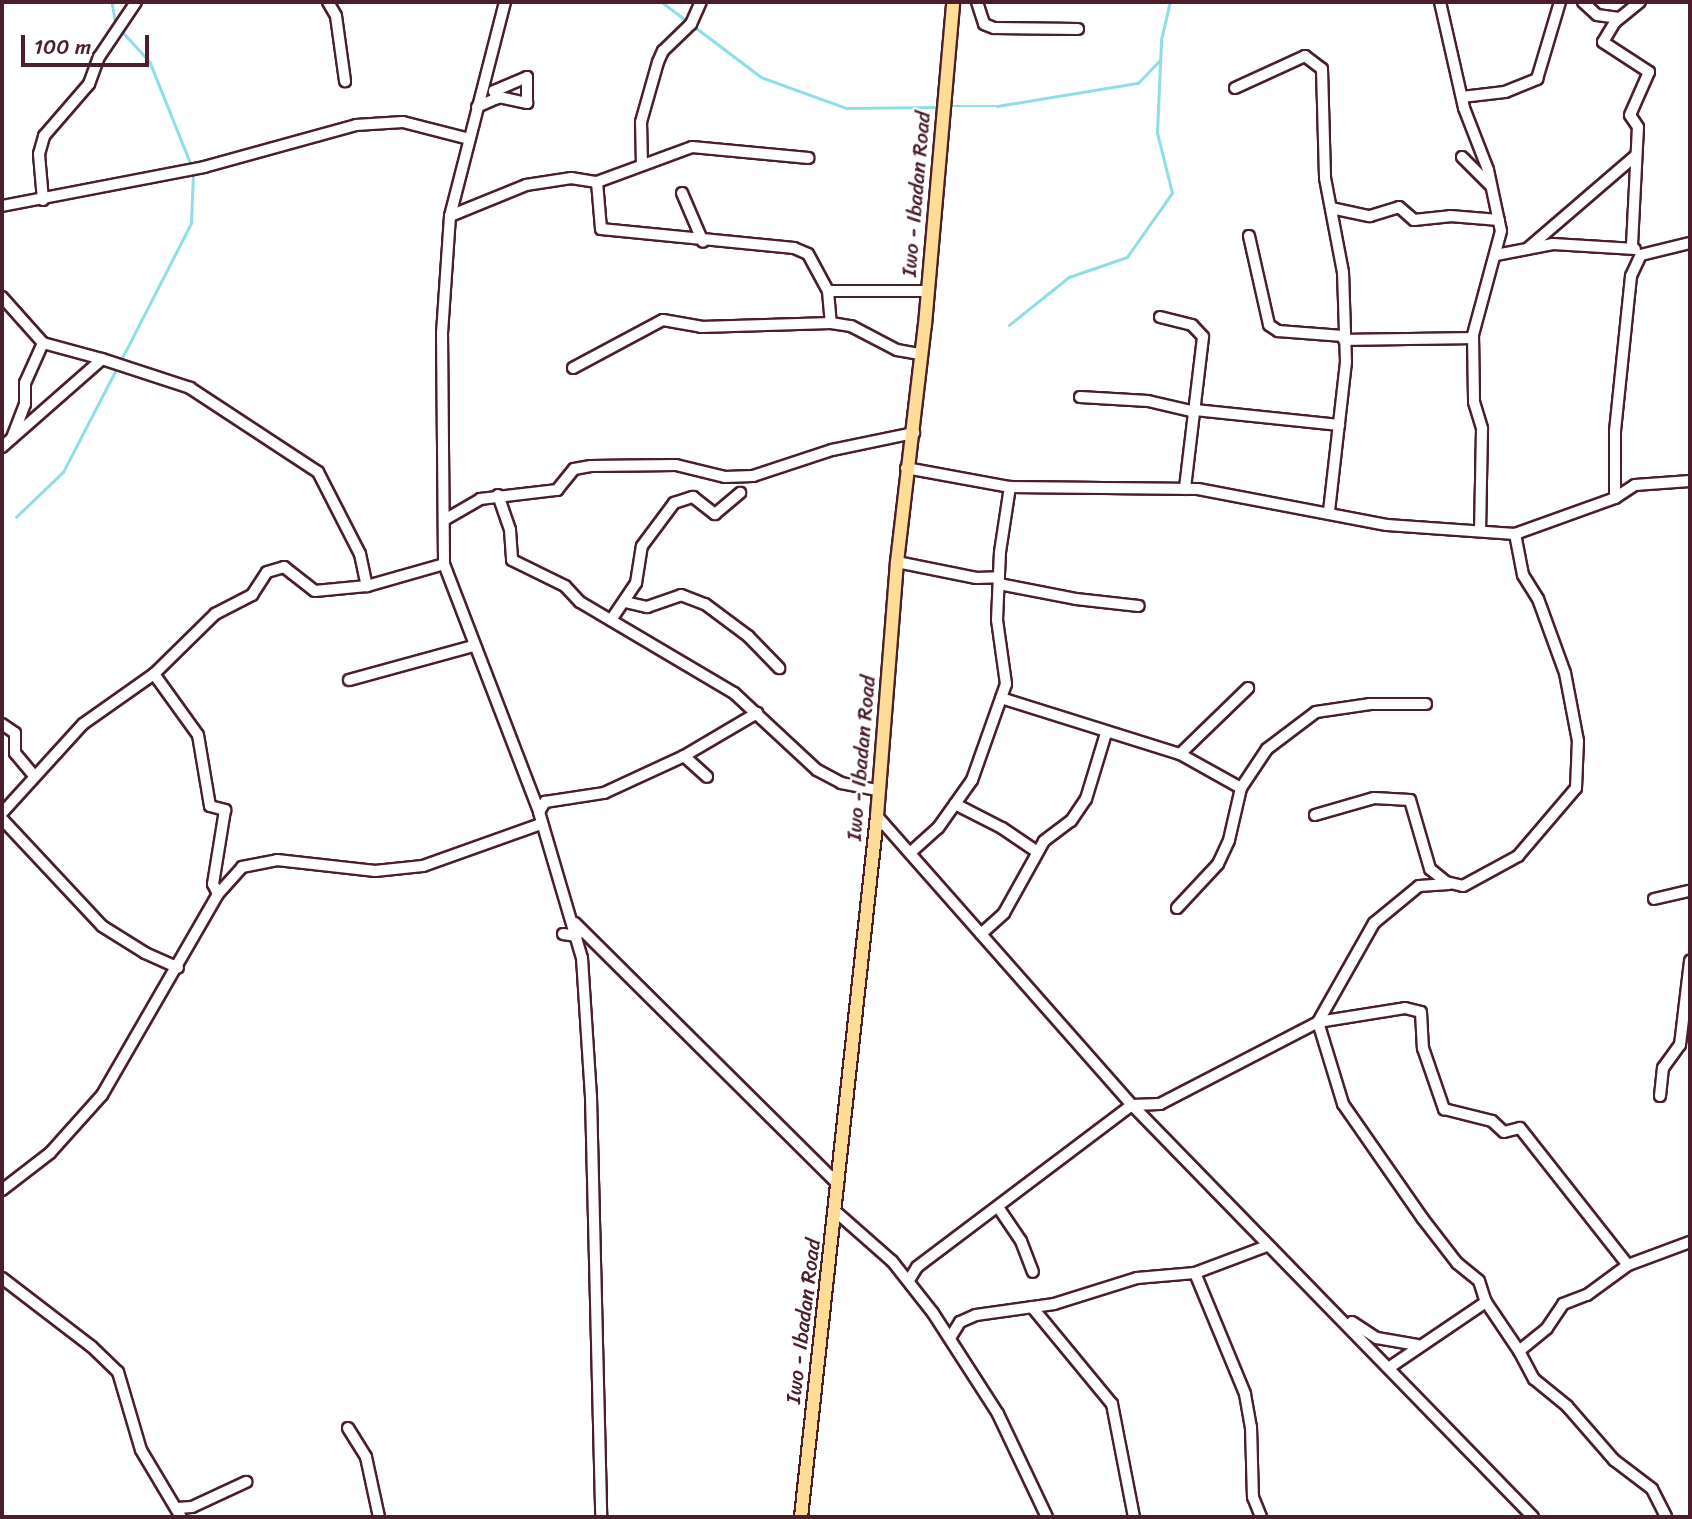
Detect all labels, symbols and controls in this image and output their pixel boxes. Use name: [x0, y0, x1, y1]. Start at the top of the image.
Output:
scale bar: [24, 21, 152, 65]
text: 100 m: [34, 28, 91, 66]
street label: Iwo - Ibadan Road: [896, 109, 936, 279]
street label: Iwo - Ibadan Road: [841, 673, 881, 843]
street label: Iwo - Ibadan Road: [780, 1236, 826, 1406]

